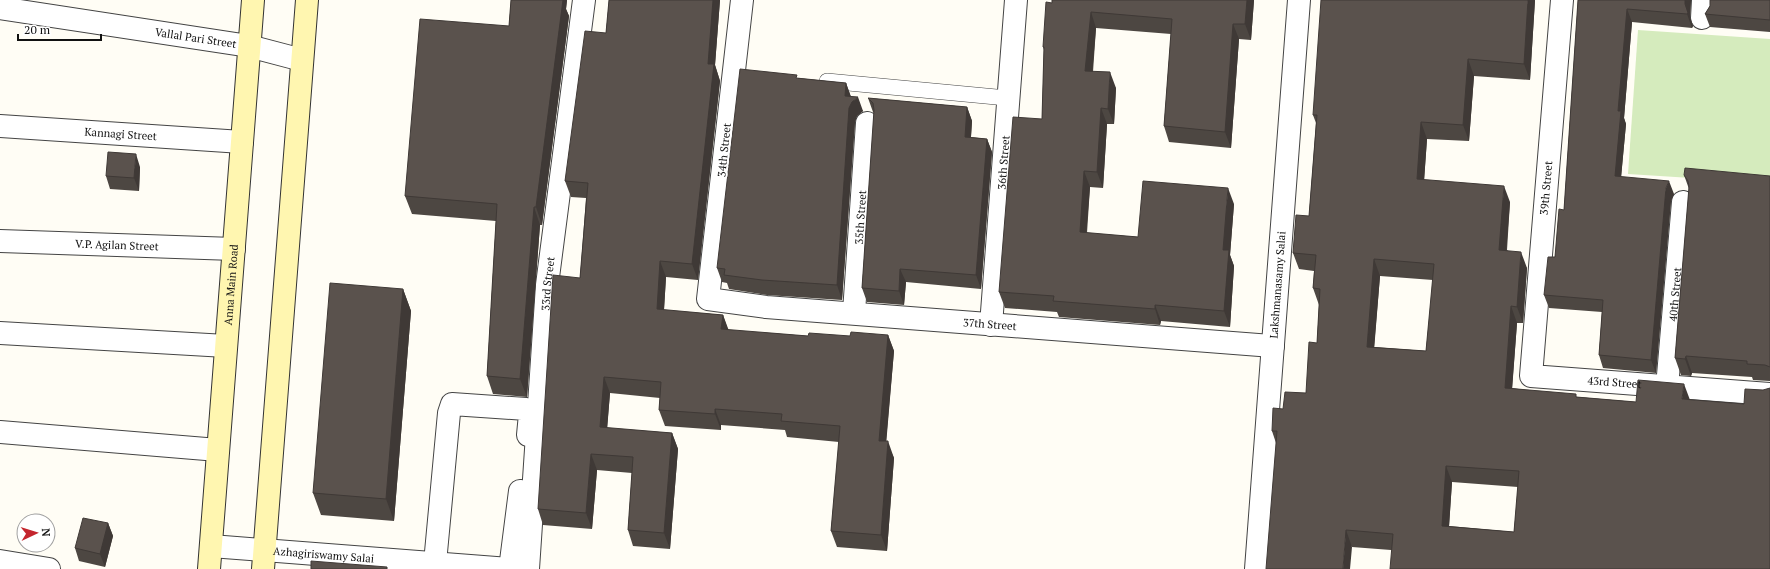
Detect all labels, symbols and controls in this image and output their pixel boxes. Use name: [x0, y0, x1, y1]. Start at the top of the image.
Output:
scale bar: [18, 16, 101, 42]
text: 20 m: [24, 22, 51, 37]
street label: Vallal Pari Street: [154, 25, 237, 51]
street label: 34th Street: [714, 122, 734, 178]
street label: Kannagi Street: [84, 125, 157, 143]
street label: 36th Street: [994, 135, 1013, 190]
street label: 39th Street: [1537, 160, 1555, 216]
street label: 35th Street: [852, 190, 869, 245]
street label: Lakshmanasamy Salai: [1266, 231, 1289, 339]
street label: V.P. Agilan Street: [75, 237, 159, 253]
street label: Anna Main Road: [221, 244, 241, 326]
street label: 33rd Street: [538, 256, 558, 311]
street label: 40th Street: [1666, 267, 1684, 322]
street label: 37th Street: [962, 315, 1017, 333]
street label: 43rd Street: [1587, 373, 1642, 391]
north arrow: [16, 513, 56, 553]
text: N: [39, 528, 53, 538]
street label: Azhagiriswamy Salai: [273, 544, 375, 566]

